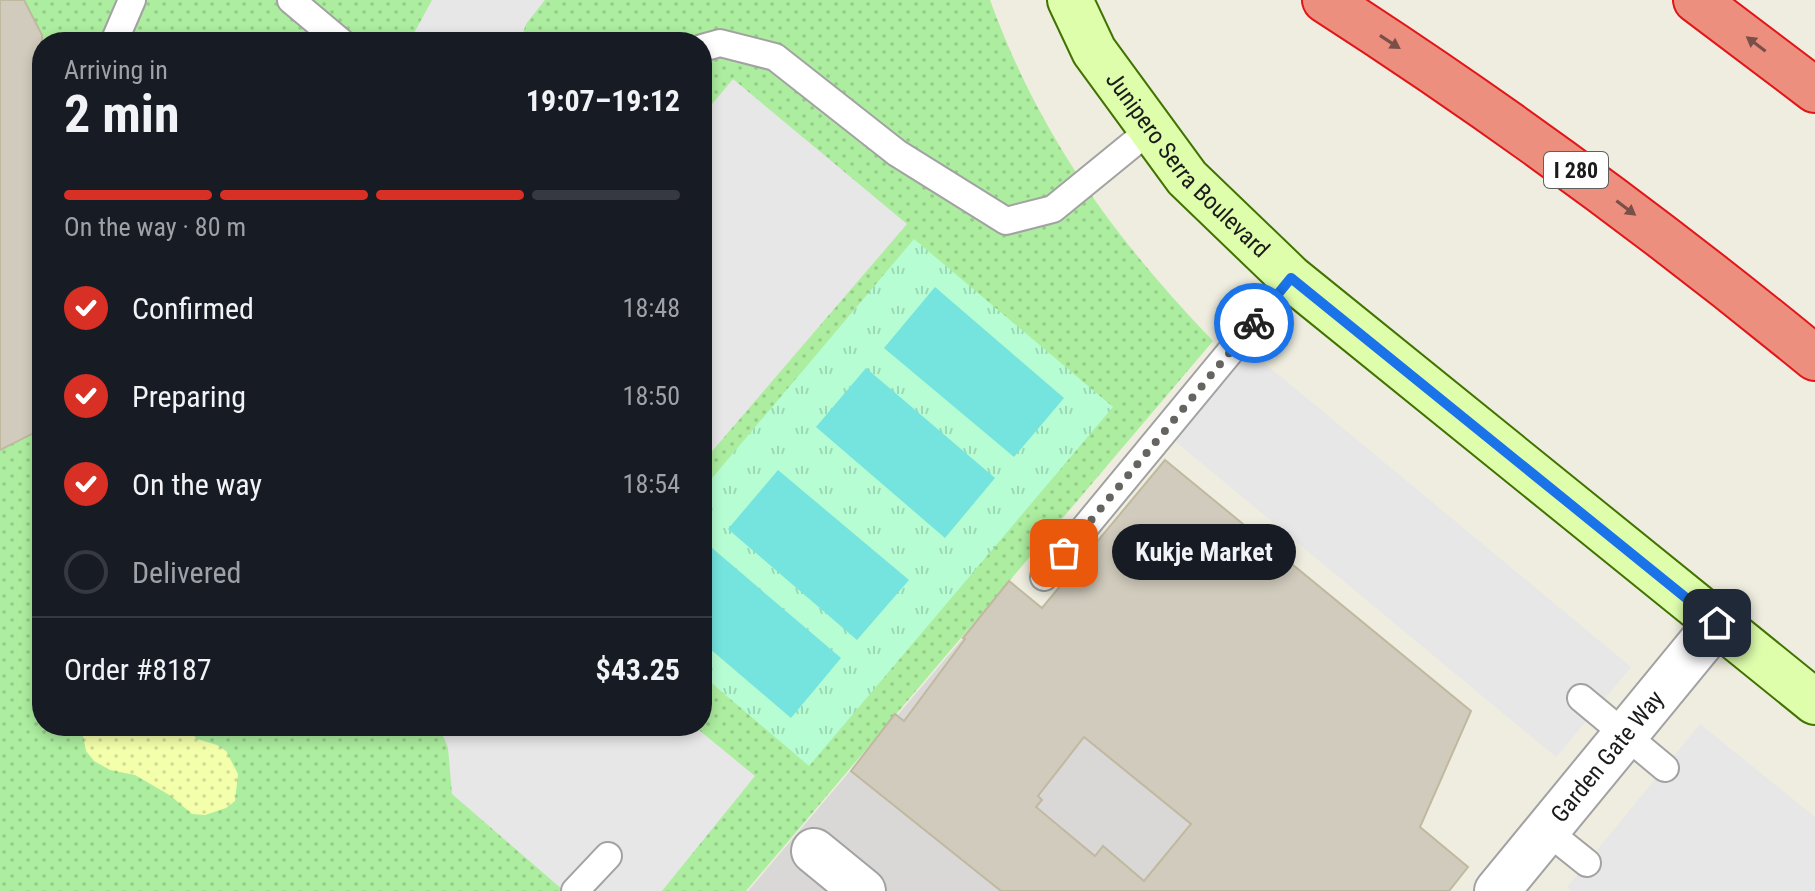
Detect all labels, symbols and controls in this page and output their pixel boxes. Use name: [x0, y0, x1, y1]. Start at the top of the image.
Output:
one-way arrow: [1380, 35, 1401, 50]
one-way arrow: [1746, 37, 1766, 53]
text: Arriving in: [64, 55, 168, 85]
street label: Junipero Serra Boulevard: [1100, 66, 1275, 263]
text: 19:07–19:12: [526, 83, 680, 118]
text: 2 min: [64, 84, 180, 145]
road number: I 280: [1544, 152, 1608, 188]
one-way arrow: [1616, 199, 1636, 215]
text: On the way · 80 m: [64, 212, 246, 242]
courier: [1214, 283, 1294, 363]
icon: check: [64, 286, 108, 330]
text: Confirmed: [132, 291, 254, 326]
text: 18:48: [623, 293, 680, 323]
icon: bike: [1232, 301, 1276, 345]
icon: check: [64, 374, 108, 418]
text: Preparing: [132, 379, 246, 414]
text: 18:50: [623, 381, 680, 411]
icon: check: [64, 462, 108, 506]
text: On the way: [132, 467, 262, 502]
text: 18:54: [623, 469, 680, 499]
pin: [1030, 519, 1098, 587]
callout: Kukje Market: [1112, 525, 1296, 581]
icon: bag: [1042, 531, 1086, 575]
text: Kukje Market: [1135, 537, 1273, 567]
text: Delivered: [132, 555, 241, 590]
pin: [1683, 589, 1751, 657]
icon: home: [1695, 601, 1739, 645]
text: Order #8187: [64, 652, 212, 687]
text: $43.25: [595, 652, 680, 687]
street label: Garden Gate Way: [1545, 685, 1670, 828]

